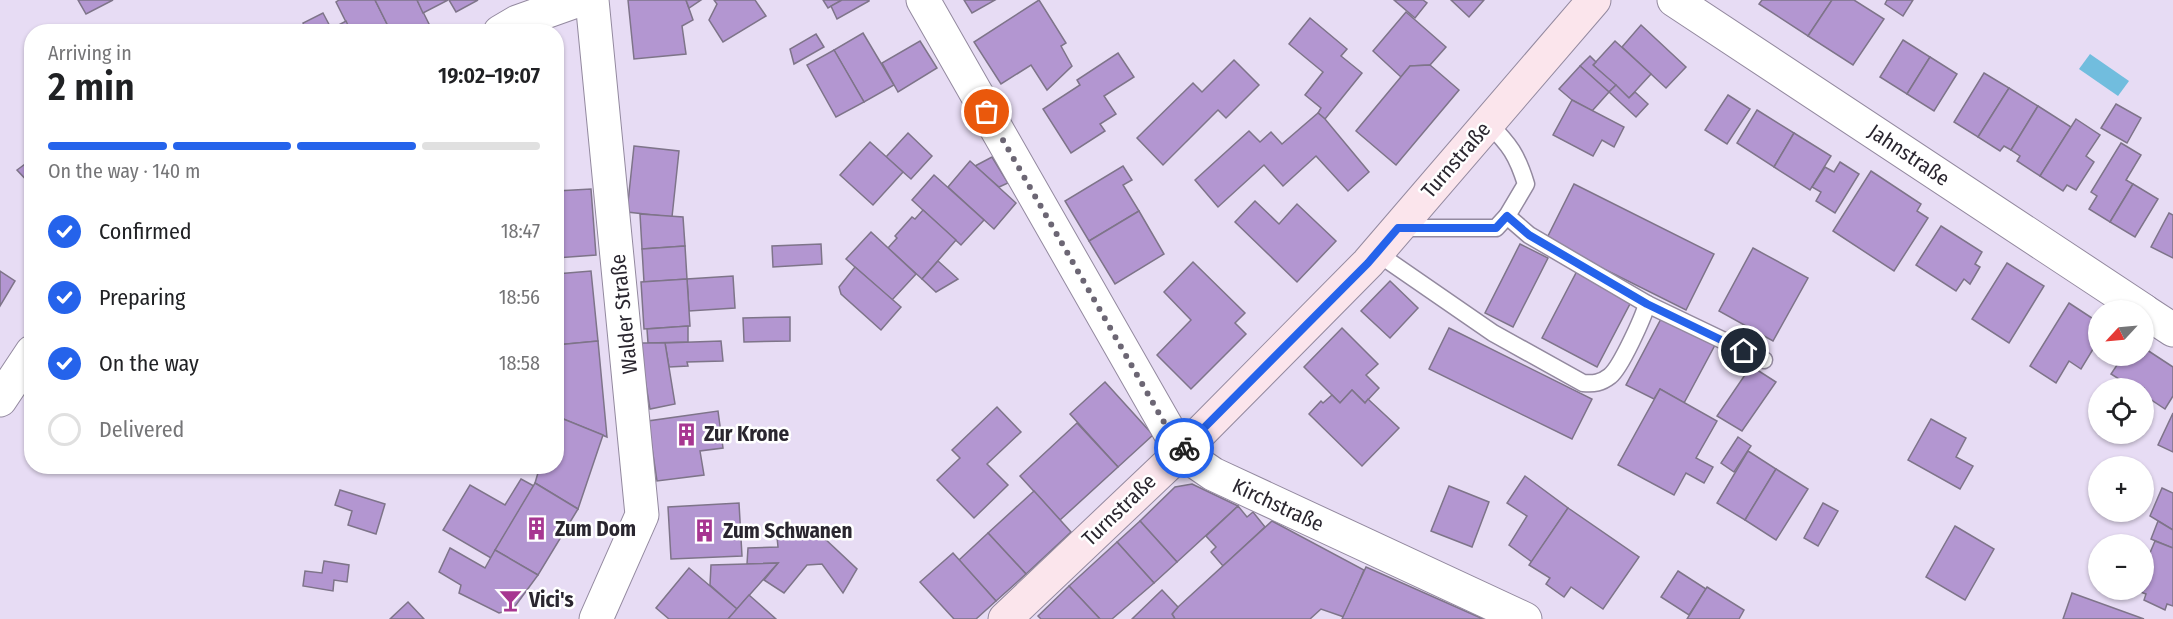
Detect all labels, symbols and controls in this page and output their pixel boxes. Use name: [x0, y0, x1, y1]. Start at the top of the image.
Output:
text: Arriving in: [48, 41, 132, 65]
text: 19:02–19:07: [438, 62, 540, 89]
text: 2 min: [48, 64, 135, 110]
pin: [961, 86, 1012, 137]
icon: bag: [970, 95, 1003, 128]
street label: Turnstraße: [1416, 116, 1496, 204]
street label: Jahnstraße: [1863, 118, 1955, 192]
text: On the way · 140 m: [48, 159, 200, 183]
icon: check: [48, 215, 81, 248]
text: Confirmed: [99, 218, 192, 245]
text: 18:47: [501, 219, 540, 243]
street label: Walder Straße: [605, 253, 643, 375]
icon: check: [48, 281, 81, 314]
text: Preparing: [99, 284, 185, 311]
text: 18:56: [499, 285, 540, 309]
north arrow: [2088, 300, 2154, 366]
map controls: [2088, 300, 2154, 600]
pin: [1718, 325, 1769, 376]
icon: home: [1727, 334, 1760, 367]
icon: check: [48, 347, 81, 380]
text: On the way: [99, 350, 199, 377]
text: 18:58: [499, 351, 540, 375]
button: locate: [2088, 378, 2154, 444]
text: Delivered: [99, 416, 184, 443]
courier: [1154, 418, 1214, 478]
building icon: Zur Krone: [673, 421, 699, 447]
place label: Zur Krone: [704, 421, 789, 447]
icon: bike: [1168, 432, 1201, 465]
button: +: [2088, 456, 2154, 522]
street label: Turnstraße: [1077, 468, 1161, 552]
street label: Kirchstraße: [1228, 473, 1328, 537]
building icon: Zum Dom: [524, 516, 550, 542]
place label: Zum Dom: [555, 516, 636, 542]
building icon: Zum Schwanen: [692, 518, 718, 544]
place label: Zum Schwanen: [723, 518, 853, 544]
button: −: [2088, 534, 2154, 600]
bar icon: Vici's: [498, 587, 524, 613]
place label: Vici's: [528, 587, 574, 613]

